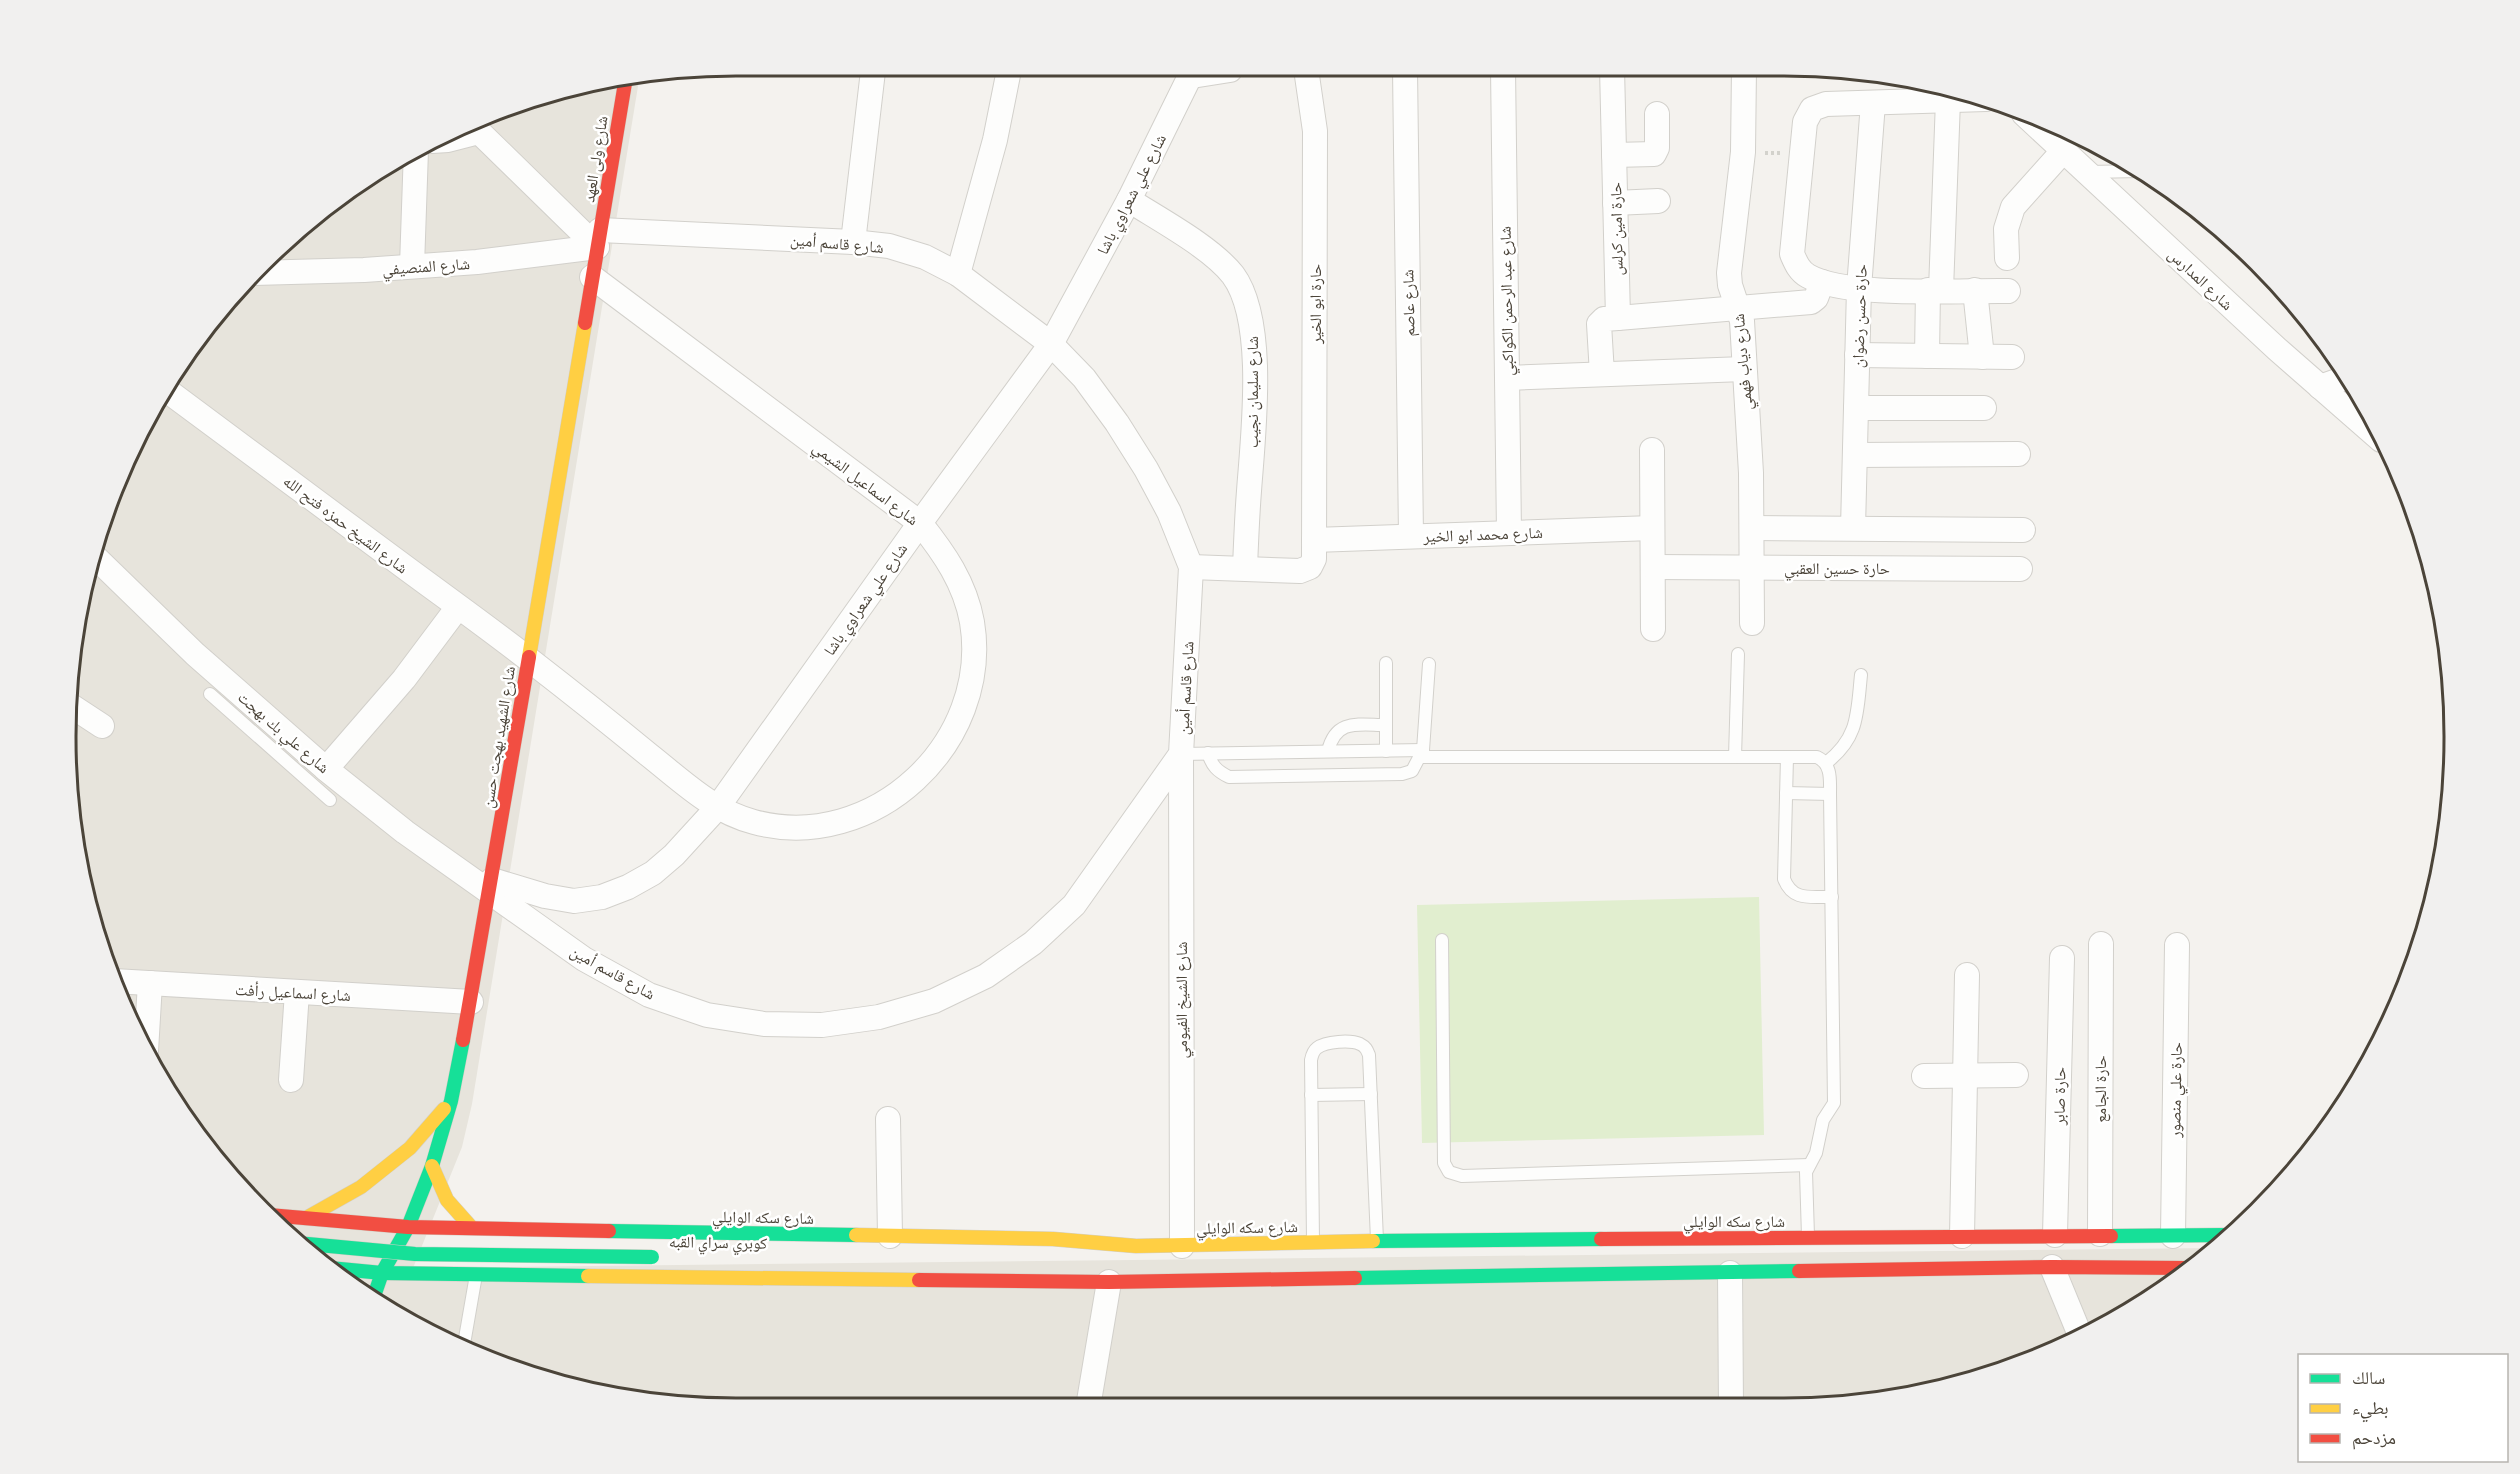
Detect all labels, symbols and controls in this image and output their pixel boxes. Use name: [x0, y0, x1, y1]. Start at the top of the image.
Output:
street label: شارع ولى العهد: [580, 115, 614, 204]
street label: شارع علي شعراوي باشا: [1094, 131, 1173, 259]
street label: حارة امين كرلس: [1607, 182, 1629, 276]
street label: شارع عبد الرحمن الكواكبي: [1497, 226, 1520, 376]
street label: شارع قاسم أمين: [789, 230, 885, 259]
street label: شارع المدارس: [2163, 245, 2236, 316]
street label: شارع المنصيفي: [382, 255, 471, 282]
street label: حارة ابو الخير: [1307, 264, 1327, 345]
street label: حارة حسن رضوان: [1849, 264, 1873, 368]
street label: شارع عاصم: [1399, 269, 1421, 337]
street label: شارع دياب فهمي: [1730, 313, 1759, 411]
street label: شارع سليمان نجيب: [1244, 336, 1264, 448]
street label: شارع اسماعيل الشيمي: [807, 438, 922, 532]
street label: شارع الشيخ حمزه فتح الله: [278, 472, 411, 579]
street label: شارع محمد ابو الخير: [1422, 524, 1543, 548]
street label: شارع علي شعراوي باشا: [820, 540, 914, 661]
street label: حارة حسين العقبي: [1784, 560, 1890, 581]
street label: شارع قاسم أمين: [1174, 641, 1199, 736]
street label: شارع الشهيد بهجت حسن: [479, 665, 521, 810]
street label: شارع علي بك بهجت: [232, 688, 333, 780]
street label: شارع الشيخ الفيومي: [1173, 941, 1194, 1059]
street label: شارع قاسم أمين: [566, 942, 658, 1005]
street label: شارع اسماعيل رأفت: [234, 980, 351, 1007]
street label: حارة علي منصور: [2166, 1042, 2189, 1139]
street label: حارة الجامع: [2092, 1055, 2112, 1123]
street label: حارة صابر: [2050, 1067, 2072, 1126]
street label: شارع سكه الوايلي: [712, 1208, 814, 1231]
street label: شارع سكه الوايلي: [1683, 1213, 1785, 1234]
street label: شارع سكه الوايلي: [1196, 1218, 1298, 1241]
street label: كوبري سراي القبه: [669, 1233, 768, 1256]
legend: [2298, 1354, 2508, 1462]
text: سالك: [2352, 1368, 2385, 1391]
text: بطيء: [2352, 1398, 2389, 1423]
text: مزدحم: [2352, 1428, 2396, 1451]

